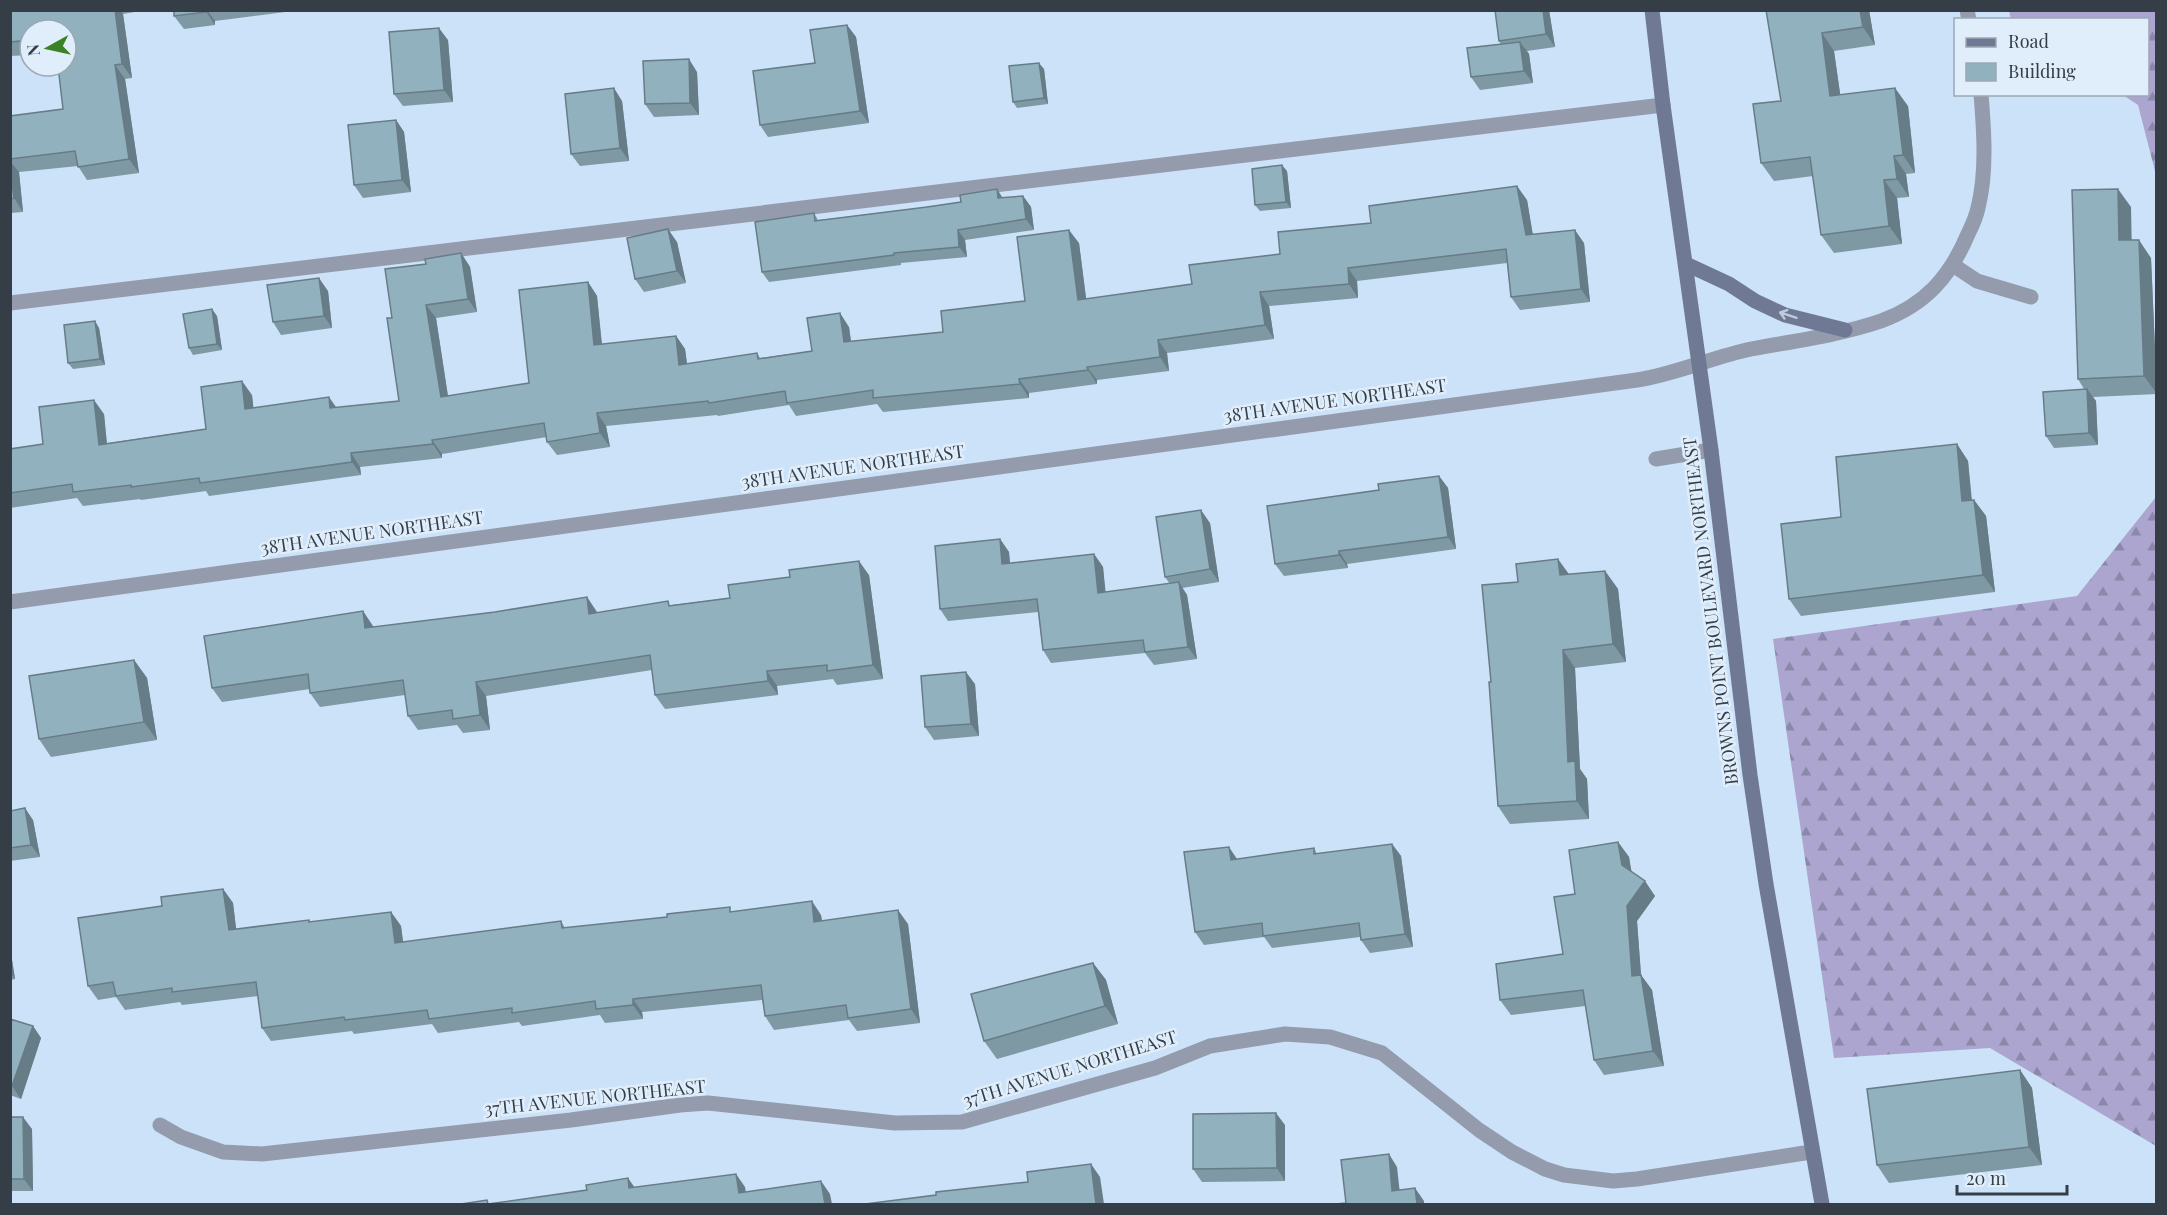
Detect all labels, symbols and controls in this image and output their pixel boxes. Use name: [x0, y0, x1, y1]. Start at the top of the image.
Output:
north arrow: [18, 18, 78, 78]
legend: [1954, 18, 2149, 96]
text: Road: [2008, 29, 2049, 53]
text: N: [21, 43, 44, 57]
text: Building: [2008, 59, 2076, 83]
one-way arrow: [1779, 309, 1798, 320]
street label: 38TH AVENUE NORTHEAST: [1222, 372, 1448, 428]
street label: BROWNS POINT BOULEVARD NORTHEAST: [1677, 436, 1743, 787]
street label: 38TH AVENUE NORTHEAST: [740, 438, 966, 494]
street label: 38TH AVENUE NORTHEAST: [259, 504, 485, 560]
street label: 37TH AVENUE NORTHEAST: [960, 1024, 1180, 1112]
street label: 37TH AVENUE NORTHEAST: [483, 1073, 707, 1121]
scale bar: [1957, 1158, 2066, 1196]
text: 20 m: [1966, 1166, 2006, 1190]

